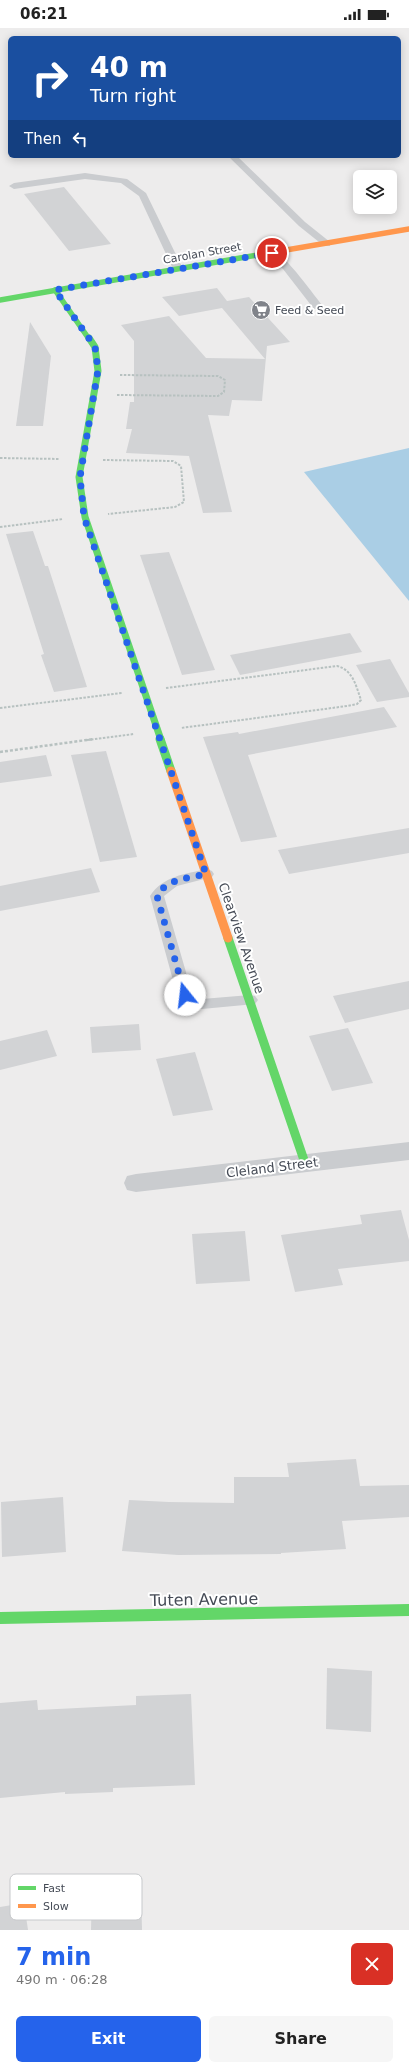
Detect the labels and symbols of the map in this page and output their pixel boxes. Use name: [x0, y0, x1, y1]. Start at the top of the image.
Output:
pin: [255, 236, 289, 270]
street label: Carolan Street: [162, 240, 243, 267]
supermarket icon: Feed & Seed: [250, 299, 272, 321]
place label: Feed & Seed: [275, 304, 344, 317]
street label: Clearview Avenue: [215, 881, 268, 996]
position arrow: [164, 974, 206, 1016]
street label: Cleland Street: [225, 1154, 319, 1181]
street label: Tuten Avenue: [149, 1589, 258, 1610]
legend: [10, 1874, 142, 1920]
text: Fast: [43, 1882, 66, 1895]
text: Slow: [43, 1900, 69, 1913]

